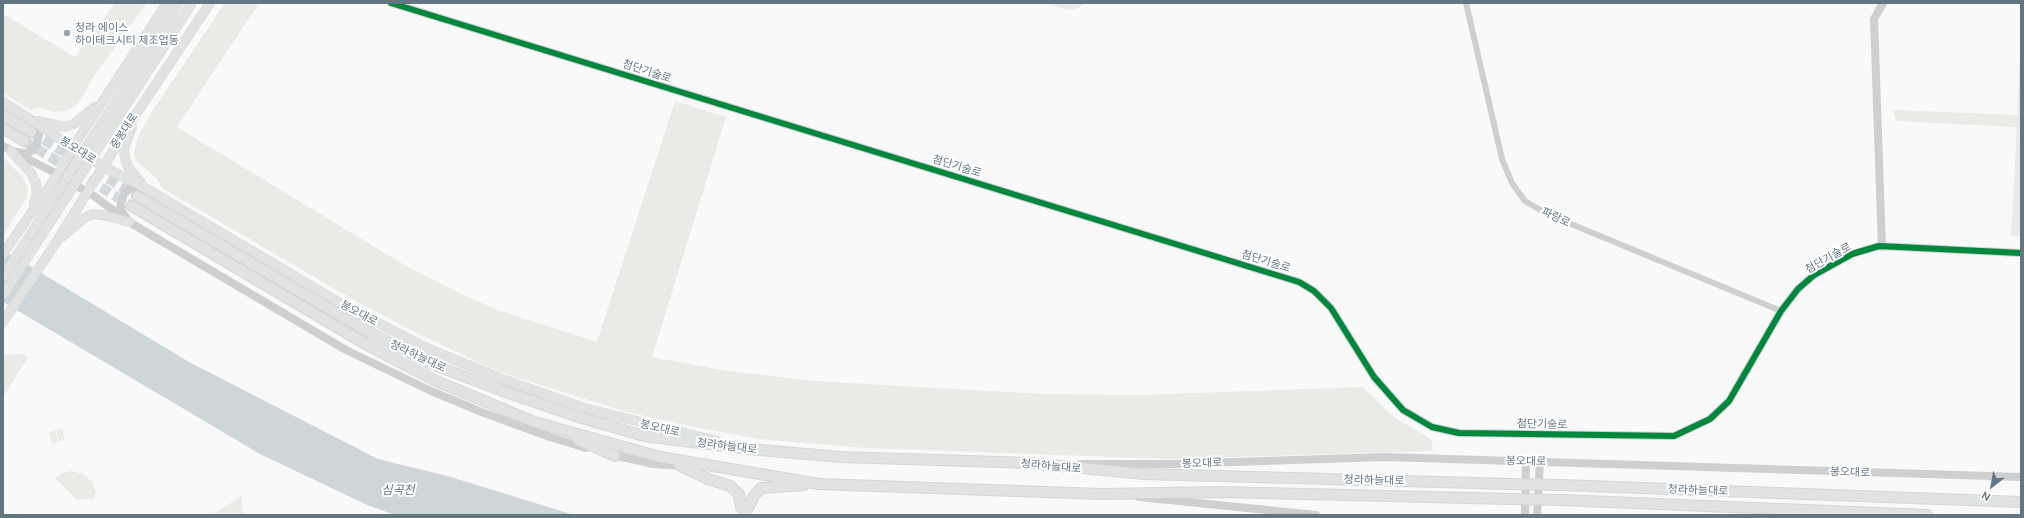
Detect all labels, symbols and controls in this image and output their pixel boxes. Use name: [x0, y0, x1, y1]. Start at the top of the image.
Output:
place label: 청라 에이스 하이테크시티 제조업동: [75, 20, 179, 46]
marker: 청라 에이스 하이테크시티 제조업동: [62, 28, 72, 38]
street label: 첨단기술로: [621, 57, 673, 85]
street label: 중봉대로: [107, 110, 141, 152]
street label: 봉오대로: [57, 134, 99, 166]
street label: 첨단기술로: [931, 152, 983, 180]
street label: 파랑로: [1539, 205, 1573, 229]
street label: 첨단기술로: [1803, 240, 1853, 276]
street label: 첨단기술로: [1240, 247, 1292, 275]
street label: 봉오대로: [338, 298, 380, 328]
street label: 청라하늘대로: [388, 337, 448, 375]
street label: 봉오대로: [639, 417, 681, 439]
street label: 첨단기술로: [1517, 417, 1567, 431]
street label: 청라하늘대로: [696, 436, 758, 456]
street label: 봉오대로: [1506, 454, 1546, 468]
street label: 봉오대로: [1182, 456, 1222, 470]
street label: 청라하늘대로: [1020, 457, 1082, 475]
street label: 봉오대로: [1830, 465, 1870, 479]
north arrow: [1972, 466, 2012, 506]
street label: 청라하늘대로: [1344, 473, 1404, 487]
street label: 청라하늘대로: [1667, 482, 1729, 498]
water label: 심곡천: [381, 483, 415, 497]
text: N: [1979, 489, 1992, 504]

